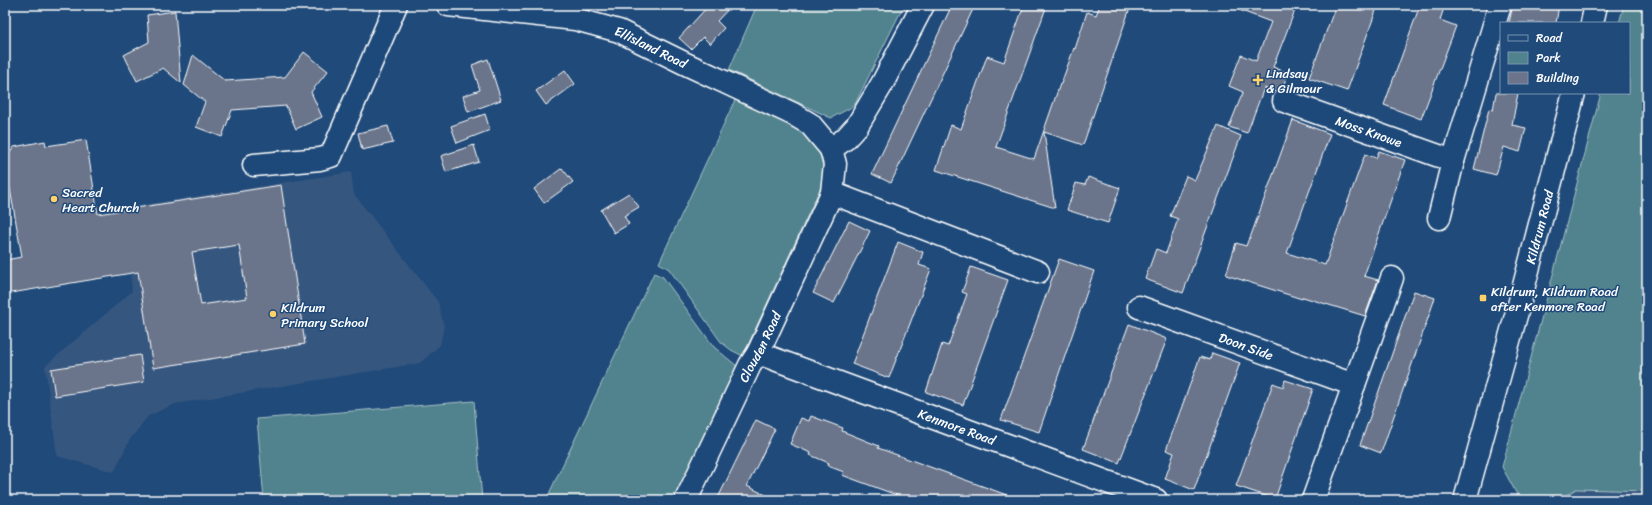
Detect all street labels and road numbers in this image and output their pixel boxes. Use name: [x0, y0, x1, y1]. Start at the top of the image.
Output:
street label: Ellisland Road: [612, 19, 692, 75]
street label: Moss Knowe: [1332, 109, 1405, 154]
street label: Kildrum Road: [1519, 187, 1561, 266]
street label: Clouden Road: [732, 307, 788, 386]
street label: Doon Side: [1215, 326, 1277, 367]
street label: Kenmore Road: [915, 402, 1000, 452]

